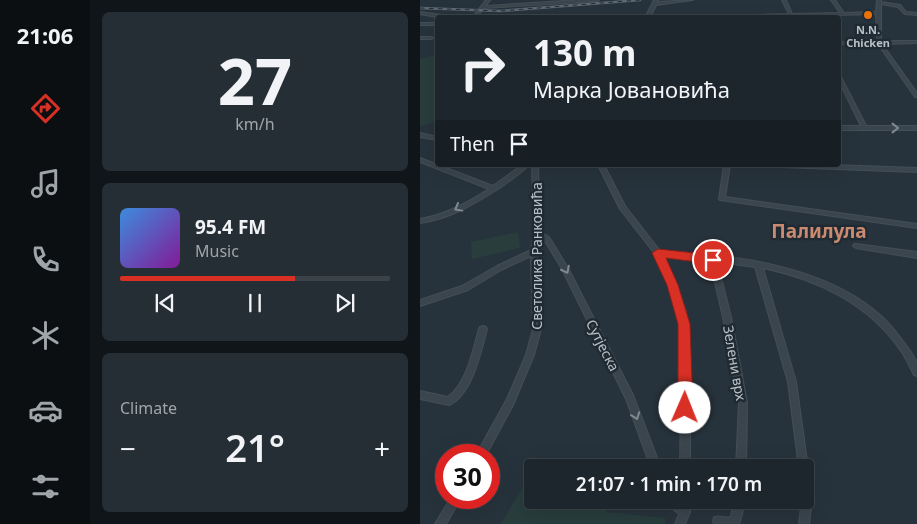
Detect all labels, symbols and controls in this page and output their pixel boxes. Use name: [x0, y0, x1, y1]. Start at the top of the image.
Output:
marker: N.N. Chicken: [862, 9, 874, 21]
text: 21:06: [17, 20, 73, 50]
place label: N.N. Chicken: [846, 22, 890, 50]
text: 130 m: [533, 29, 636, 76]
icon: right: [450, 35, 515, 100]
text: 27: [218, 36, 292, 124]
text: Марка Јовановића: [533, 74, 730, 104]
icon: directions: [28, 91, 63, 126]
text: km/h: [235, 113, 275, 135]
one-way arrow: [892, 123, 900, 133]
icon: arrive: [505, 130, 533, 158]
text: Then: [450, 131, 495, 157]
icon: music: [28, 166, 63, 201]
street label: Светолика Ранковића: [527, 182, 546, 330]
one-way arrow: [455, 202, 464, 212]
text: 95.4 FM: [195, 214, 266, 240]
district label: Палилула: [771, 218, 867, 244]
pin: [692, 239, 734, 281]
text: Music: [195, 240, 239, 262]
icon: phone: [28, 242, 63, 277]
icon: arrive: [699, 246, 727, 274]
one-way arrow: [560, 265, 570, 274]
icon: previous: [151, 289, 179, 317]
icon: pause: [241, 289, 269, 317]
icon: next: [331, 289, 359, 317]
street label: Сутјеска: [582, 316, 624, 374]
icon: climate: [28, 318, 63, 353]
street label: Зелени врх: [719, 324, 751, 403]
position arrow: [658, 381, 710, 433]
icon: car: [28, 393, 63, 428]
text: Climate: [120, 397, 177, 419]
one-way arrow: [630, 411, 640, 420]
text: 21°: [225, 421, 285, 473]
text: −: [120, 429, 136, 467]
text: +: [374, 429, 390, 467]
speed limit sign: 30: [435, 444, 500, 509]
icon: filters: [28, 469, 63, 504]
text: 21:07 · 1 min · 170 m: [576, 471, 762, 497]

